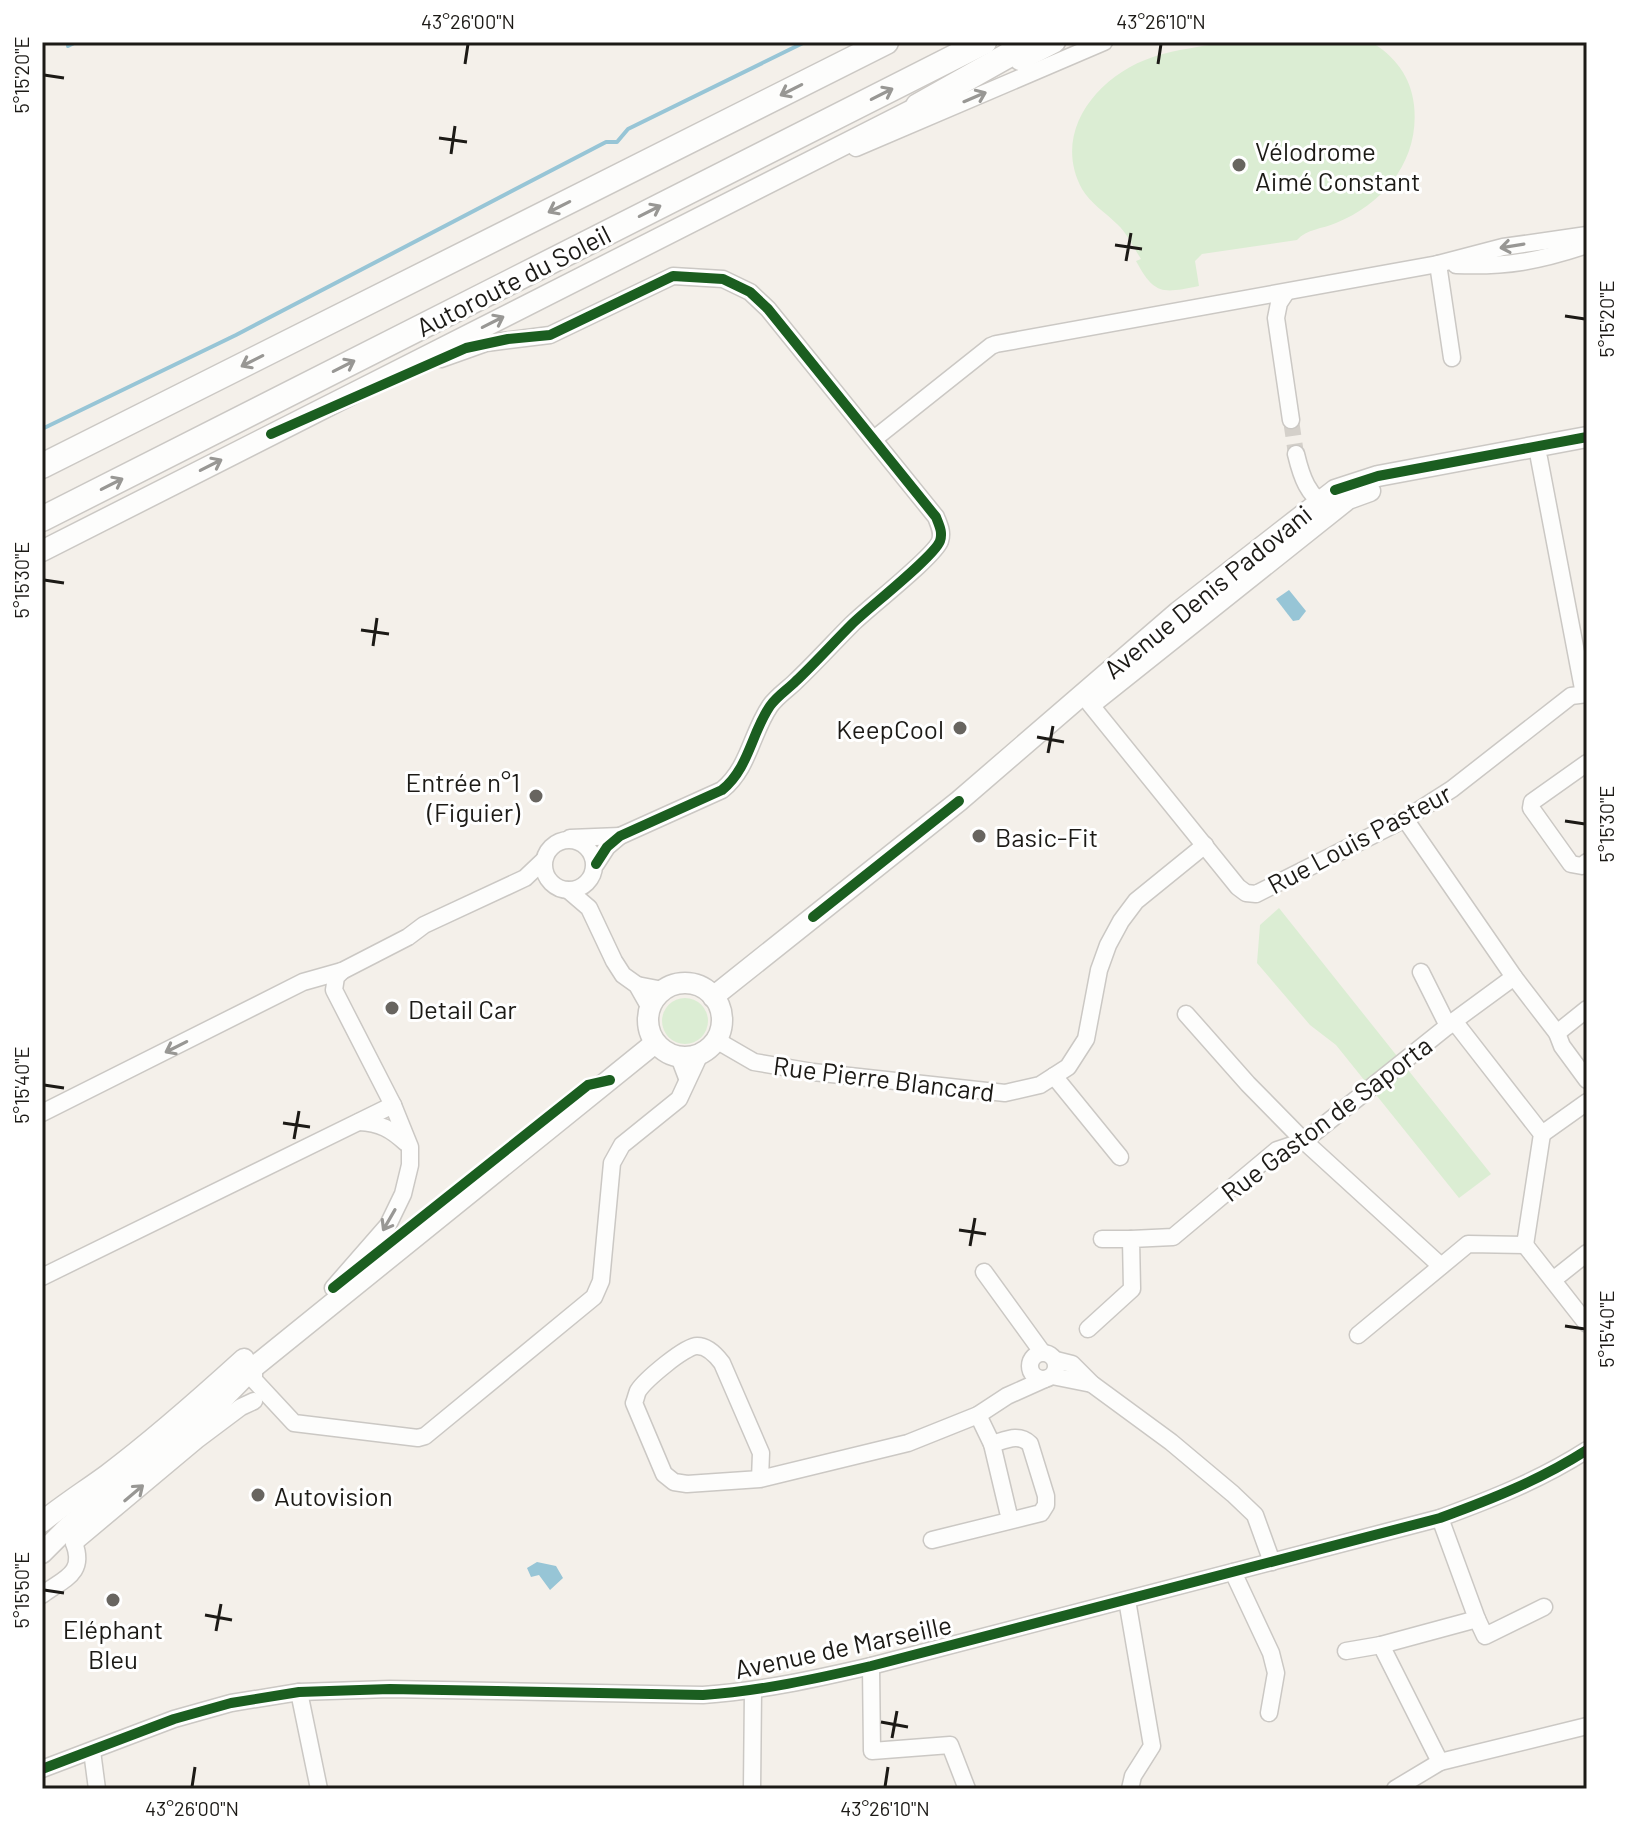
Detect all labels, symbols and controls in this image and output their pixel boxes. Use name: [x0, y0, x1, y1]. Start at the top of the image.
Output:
text: 43°26'00"N: [421, 9, 515, 33]
text: 43°26'10"N: [1116, 9, 1206, 33]
text: 5°15'20"E: [9, 36, 33, 114]
one-way arrow: [780, 82, 804, 98]
one-way arrow: [870, 85, 894, 101]
one-way arrow: [962, 89, 987, 104]
place label: Vélodrome Aimé Constant: [1255, 135, 1420, 196]
marker: Vélodrome Aimé Constant: [1230, 156, 1248, 174]
one-way arrow: [548, 199, 572, 215]
one-way arrow: [638, 203, 662, 218]
street label: Autoroute du Soleil: [411, 218, 615, 342]
one-way arrow: [1500, 239, 1525, 254]
text: 5°15'20"E: [1594, 280, 1618, 358]
one-way arrow: [480, 313, 504, 329]
one-way arrow: [240, 354, 264, 369]
one-way arrow: [331, 358, 355, 374]
one-way arrow: [199, 456, 223, 472]
one-way arrow: [99, 476, 123, 491]
street label: Avenue Denis Padovani: [1097, 498, 1317, 684]
text: 5°15'30"E: [9, 542, 33, 618]
place label: KeepCool: [836, 713, 944, 744]
marker: KeepCool: [951, 719, 969, 737]
place label: Entrée n°1 (Figuier): [406, 766, 520, 827]
street label: Rue Louis Pasteur: [1262, 776, 1457, 899]
text: 5°15'30"E: [1594, 786, 1618, 862]
marker: Entrée n°1 (Figuier): [527, 787, 545, 805]
place label: Basic-Fit: [995, 821, 1098, 852]
marker: Basic-Fit: [970, 827, 988, 845]
place label: Detail Car: [408, 993, 517, 1024]
marker: Detail Car: [383, 999, 401, 1017]
street label: Rue Gaston de Saporta: [1215, 1029, 1437, 1207]
one-way arrow: [164, 1039, 188, 1055]
text: 5°15'40"E: [9, 1046, 33, 1124]
street label: Rue Pierre Blancard: [772, 1049, 996, 1107]
one-way arrow: [381, 1208, 397, 1231]
text: 5°15'40"E: [1594, 1290, 1618, 1368]
place label: Autovision: [274, 1480, 393, 1511]
one-way arrow: [123, 1484, 143, 1502]
marker: Autovision: [249, 1486, 267, 1504]
text: 5°15'50"E: [9, 1552, 33, 1628]
marker: Eléphant Bleu: [104, 1591, 122, 1609]
street label: Avenue de Marseille: [732, 1608, 954, 1684]
place label: Eléphant Bleu: [63, 1613, 163, 1674]
text: 43°26'00"N: [145, 1796, 239, 1820]
text: 43°26'10"N: [840, 1796, 930, 1820]

